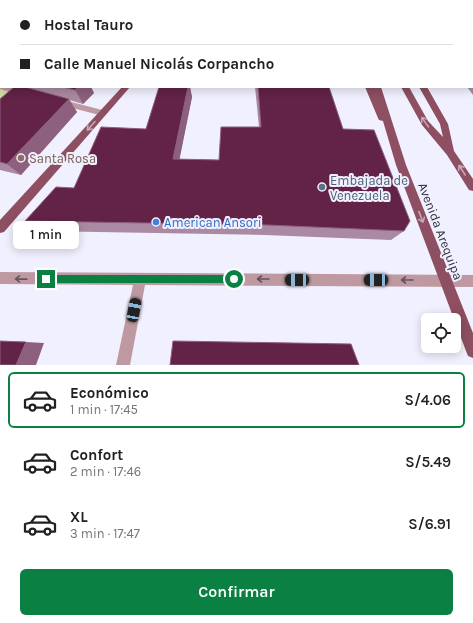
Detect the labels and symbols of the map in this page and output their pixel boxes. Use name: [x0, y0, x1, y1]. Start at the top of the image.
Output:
one-way arrow: [421, 117, 429, 128]
one-way arrow: [86, 121, 95, 132]
place label: Santa Rosa: [29, 151, 96, 166]
marker: Santa Rosa: [16, 153, 26, 163]
one-way arrow: [457, 164, 465, 176]
place label: Embajada de Venezuela: [330, 173, 408, 203]
street label: Avenida Arequipa: [414, 180, 466, 282]
marker: Embajada de Venezuela: [317, 182, 327, 192]
one-way arrow: [418, 210, 426, 222]
place label: American Ansori: [164, 215, 262, 230]
marker: American Ansori: [151, 217, 161, 227]
callout: 1 min: [13, 221, 79, 249]
route end: [37, 270, 55, 288]
route start: [225, 270, 243, 288]
car: [285, 274, 309, 286]
car: [364, 274, 388, 286]
one-way arrow: [15, 275, 28, 282]
one-way arrow: [257, 275, 270, 283]
one-way arrow: [401, 276, 414, 284]
car: [126, 297, 142, 323]

